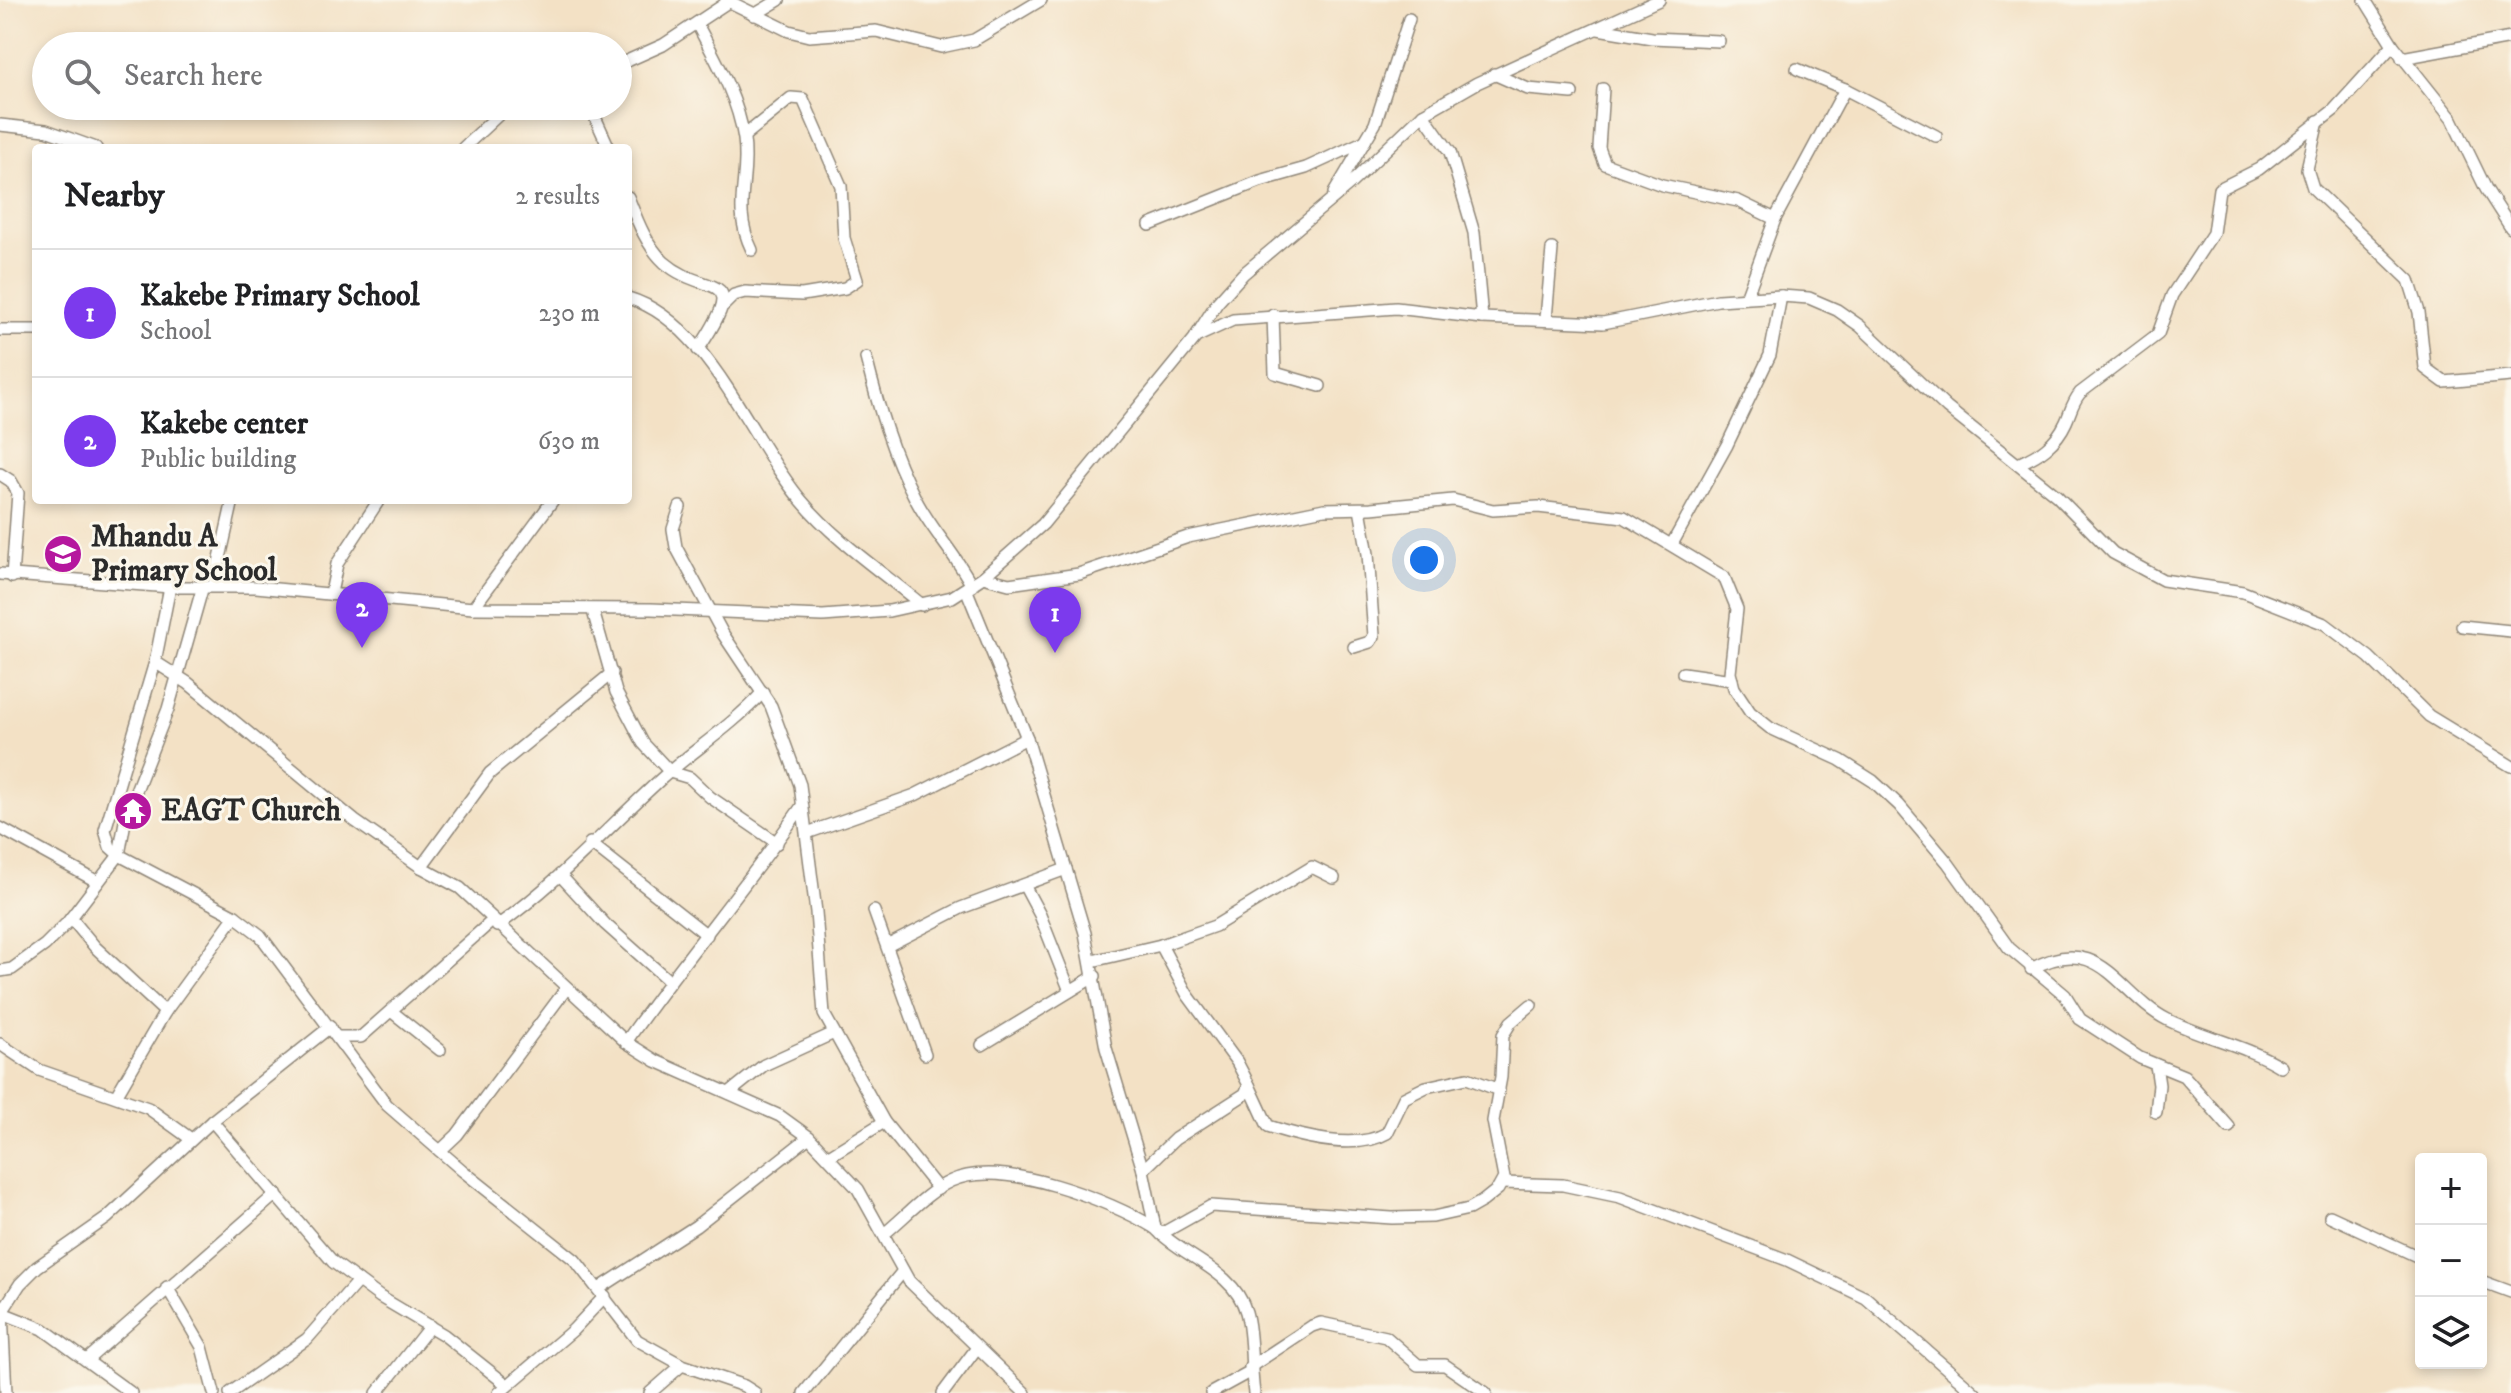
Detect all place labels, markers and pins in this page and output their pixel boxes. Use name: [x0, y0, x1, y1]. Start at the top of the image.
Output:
place label: Mhandu A Primary School: [91, 519, 278, 590]
school or university icon: Mhandu A Primary School: [42, 533, 84, 575]
pin: 2: [336, 582, 388, 648]
pin: 1: [1029, 587, 1081, 653]
temple icon: EAGT Church: [112, 790, 154, 832]
place label: EAGT Church: [161, 793, 341, 830]

